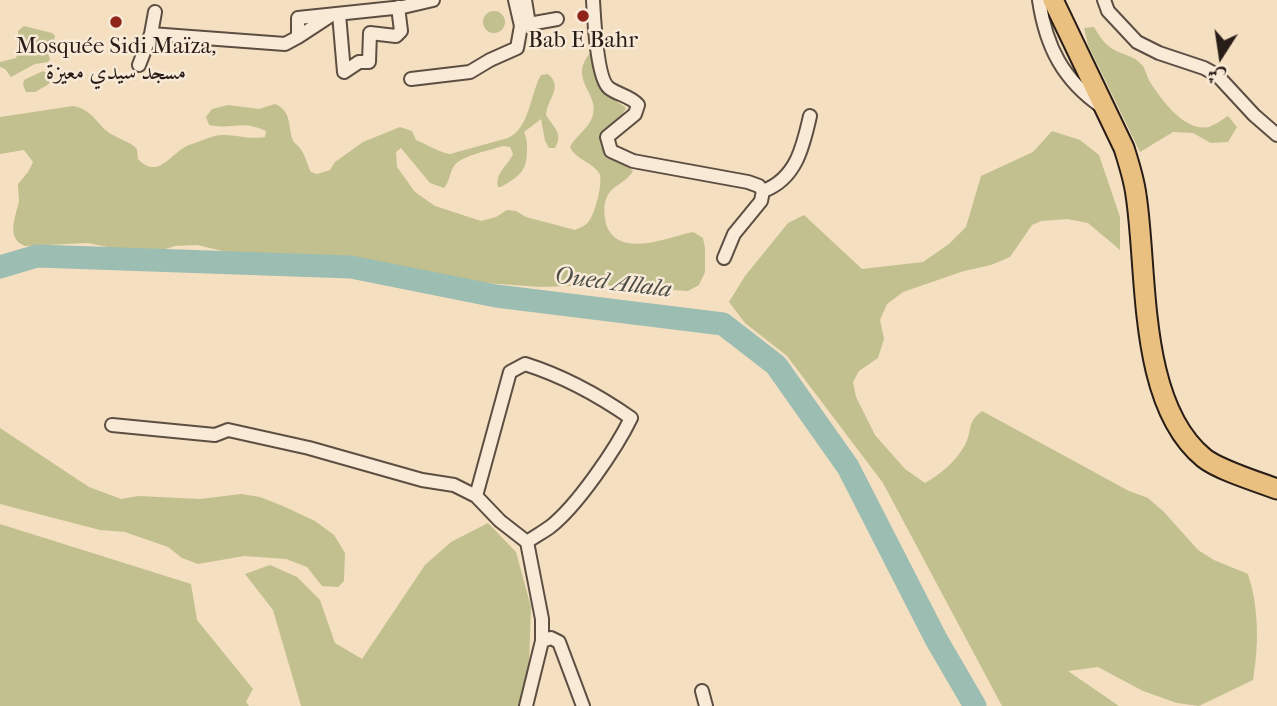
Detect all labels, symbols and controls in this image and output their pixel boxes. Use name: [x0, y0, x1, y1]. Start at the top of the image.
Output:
marker: Bab E Bahr: [575, 8, 591, 24]
marker: Mosquée Sidi Maïza, مسجد سيدي معيزة: [108, 14, 124, 30]
north arrow: [1186, 21, 1256, 91]
place label: Bab E Bahr: [528, 27, 638, 55]
place label: Mosquée Sidi Maïza, مسجد سيدي معيزة: [16, 33, 216, 87]
text: ش: [1205, 64, 1228, 89]
water label: Oued Allala: [553, 263, 673, 305]

